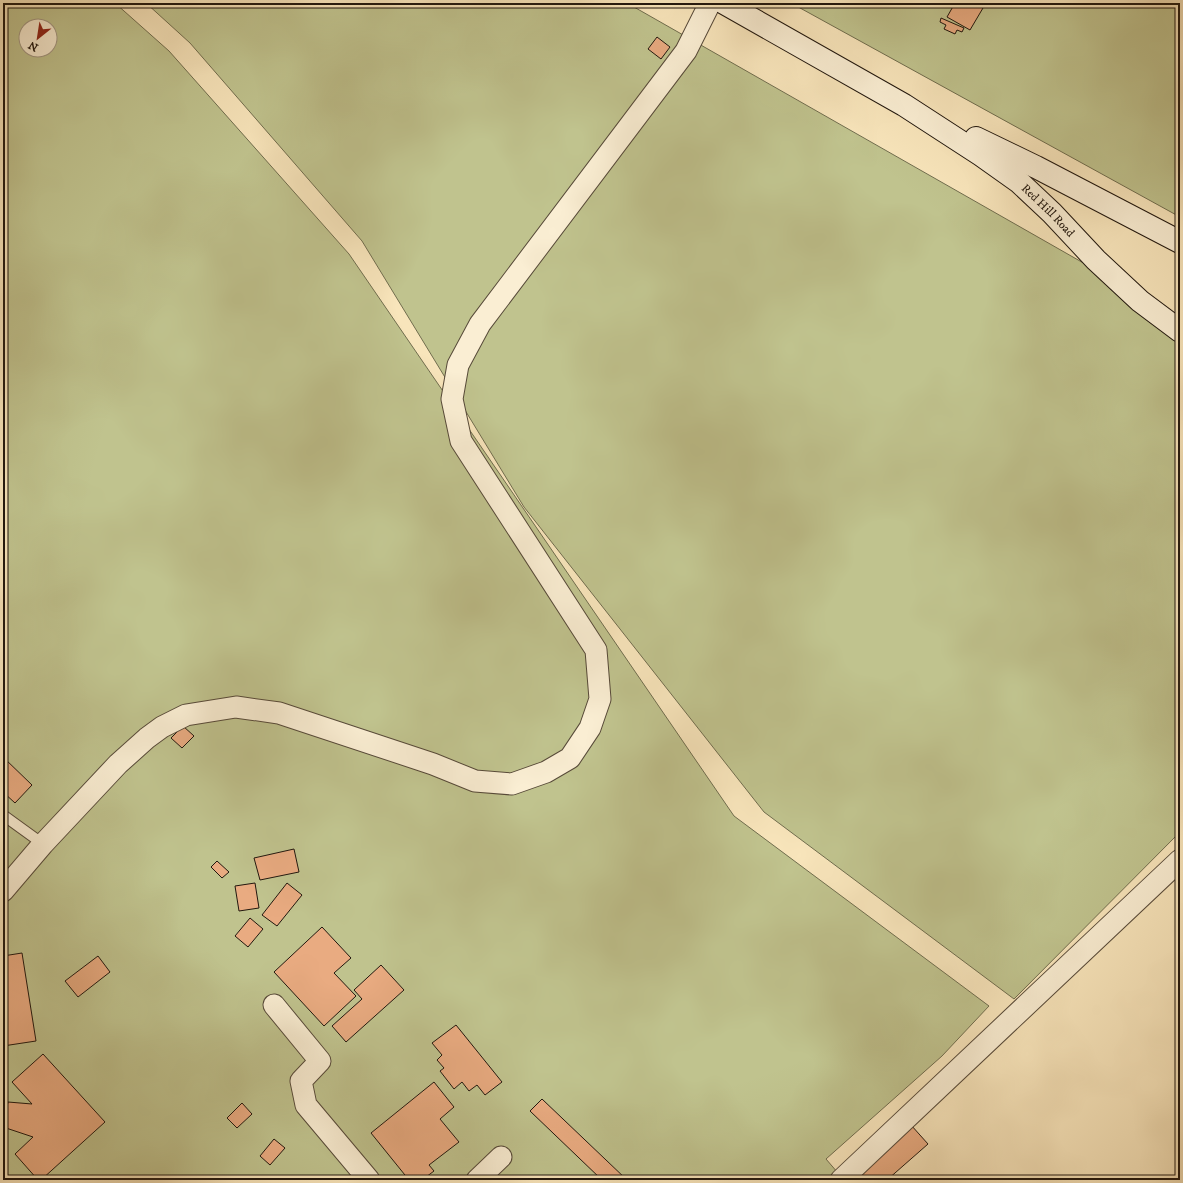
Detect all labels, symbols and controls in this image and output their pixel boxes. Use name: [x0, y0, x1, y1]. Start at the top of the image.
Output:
north arrow: [18, 18, 58, 58]
text: N: [26, 37, 41, 54]
street label: Red Hill Road: [1018, 181, 1078, 240]

